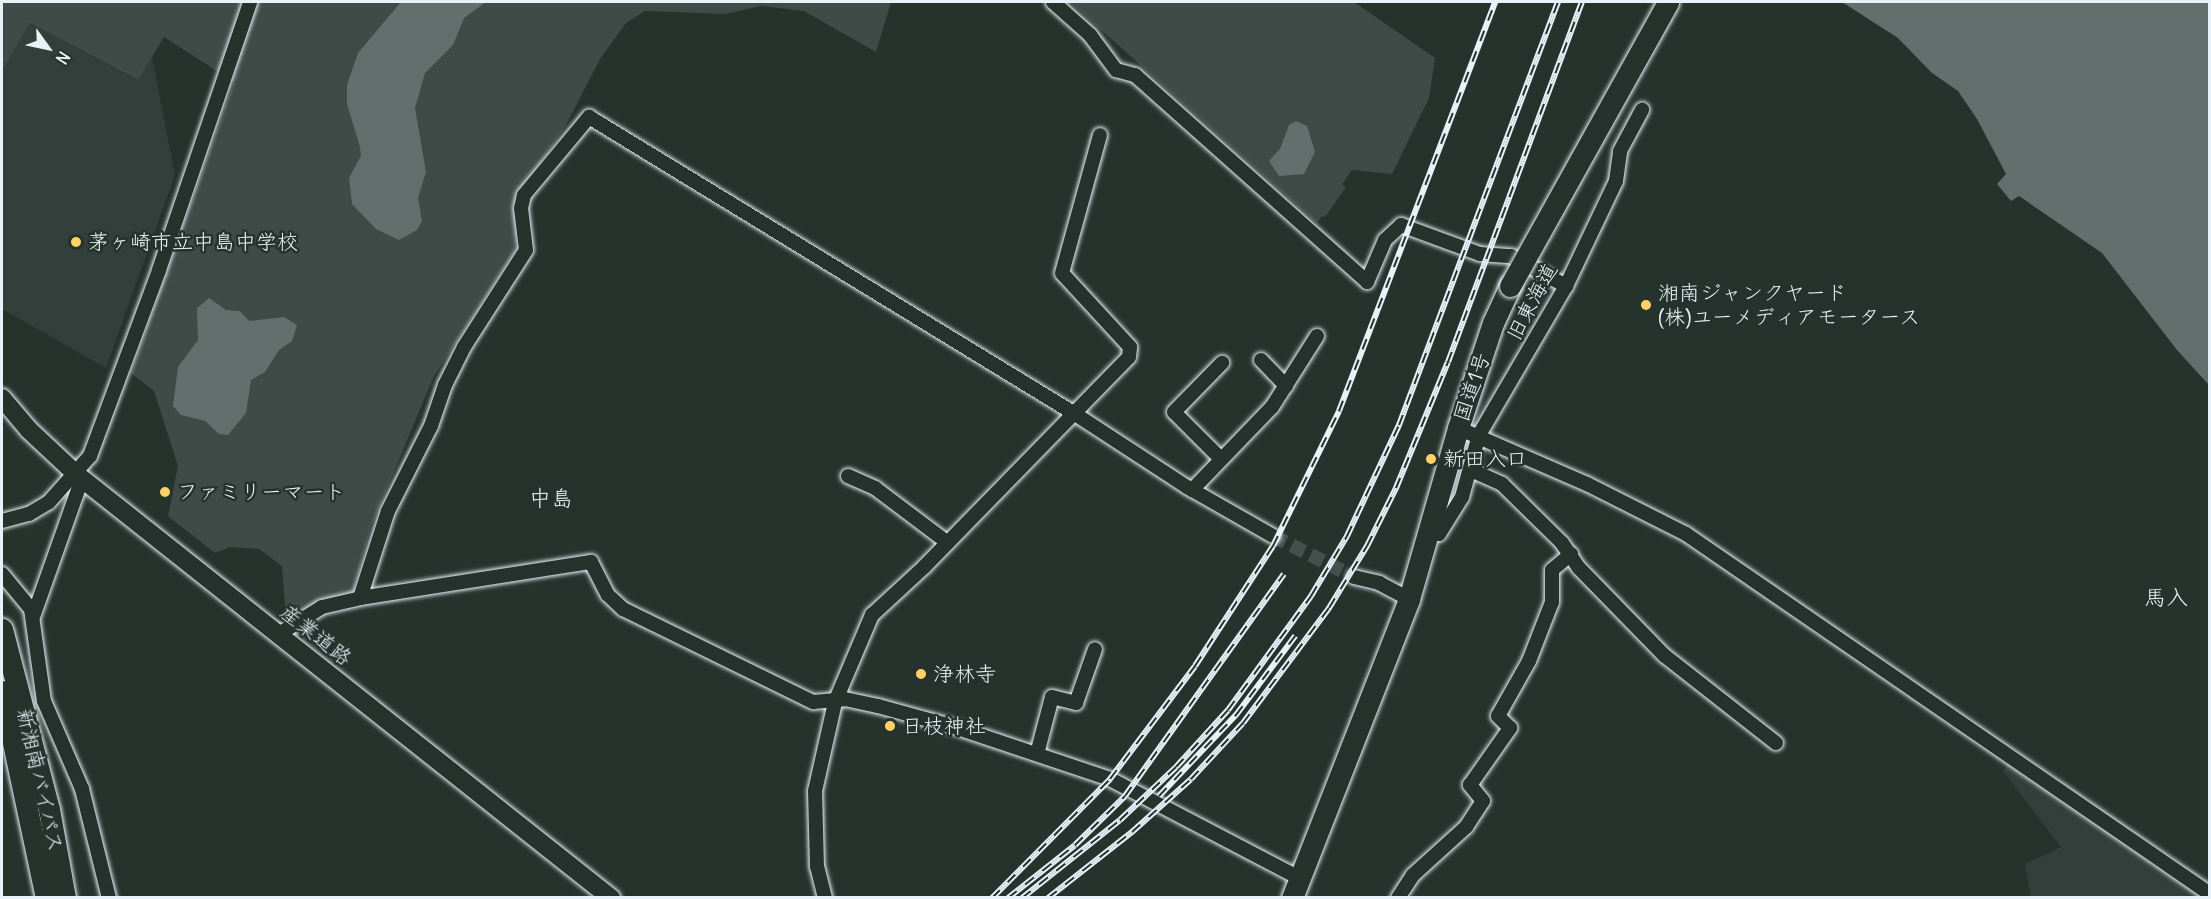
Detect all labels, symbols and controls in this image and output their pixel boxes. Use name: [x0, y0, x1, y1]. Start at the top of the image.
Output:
north arrow: [18, 18, 78, 78]
text: N: [52, 48, 74, 68]
place label: 茅ヶ崎市立中島中学校: [88, 229, 298, 255]
marker: 茅ヶ崎市立中島中学校: [69, 235, 83, 249]
street label: 旧東海道: [1501, 259, 1563, 345]
place label: 湘南ジャンクヤード (株)ユーメディアモータース: [1658, 280, 1922, 330]
marker: 湘南ジャンクヤード (株)ユーメディアモータース: [1639, 298, 1653, 312]
street label: 国道1号: [1448, 349, 1496, 425]
place label: 新田入口: [1443, 446, 1527, 472]
marker: 新田入口: [1424, 452, 1438, 466]
place label: ファミリーマート: [177, 479, 345, 505]
marker: ファミリーマート: [158, 485, 172, 499]
district label: 中島: [529, 486, 573, 512]
district label: 馬入: [2144, 585, 2188, 611]
street label: 産業道路: [275, 599, 357, 671]
place label: 浄林寺: [933, 661, 996, 687]
marker: 浄林寺: [914, 667, 928, 681]
street label: 新湘南バイパス: [11, 706, 69, 854]
place label: 日枝神社: [902, 713, 986, 739]
marker: 日枝神社: [883, 719, 897, 733]

